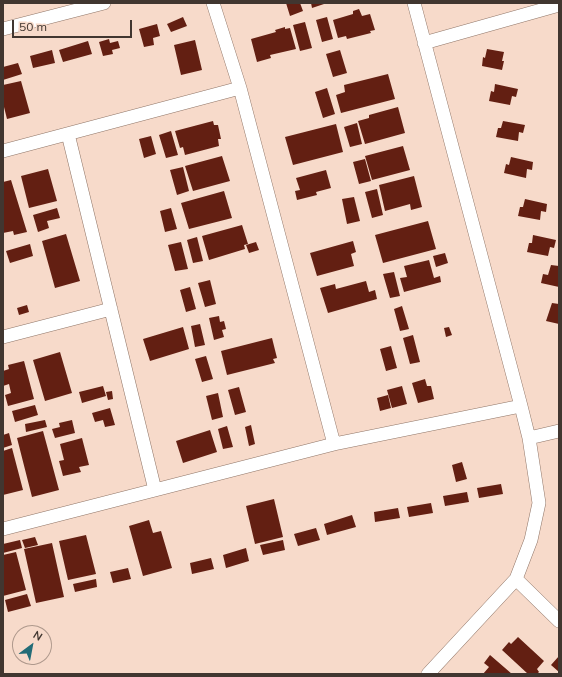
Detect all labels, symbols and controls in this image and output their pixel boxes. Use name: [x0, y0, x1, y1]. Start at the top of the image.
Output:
scale bar: [14, 12, 134, 38]
text: 50 m: [19, 19, 47, 34]
north arrow: [12, 625, 52, 665]
text: N: [31, 628, 45, 644]

